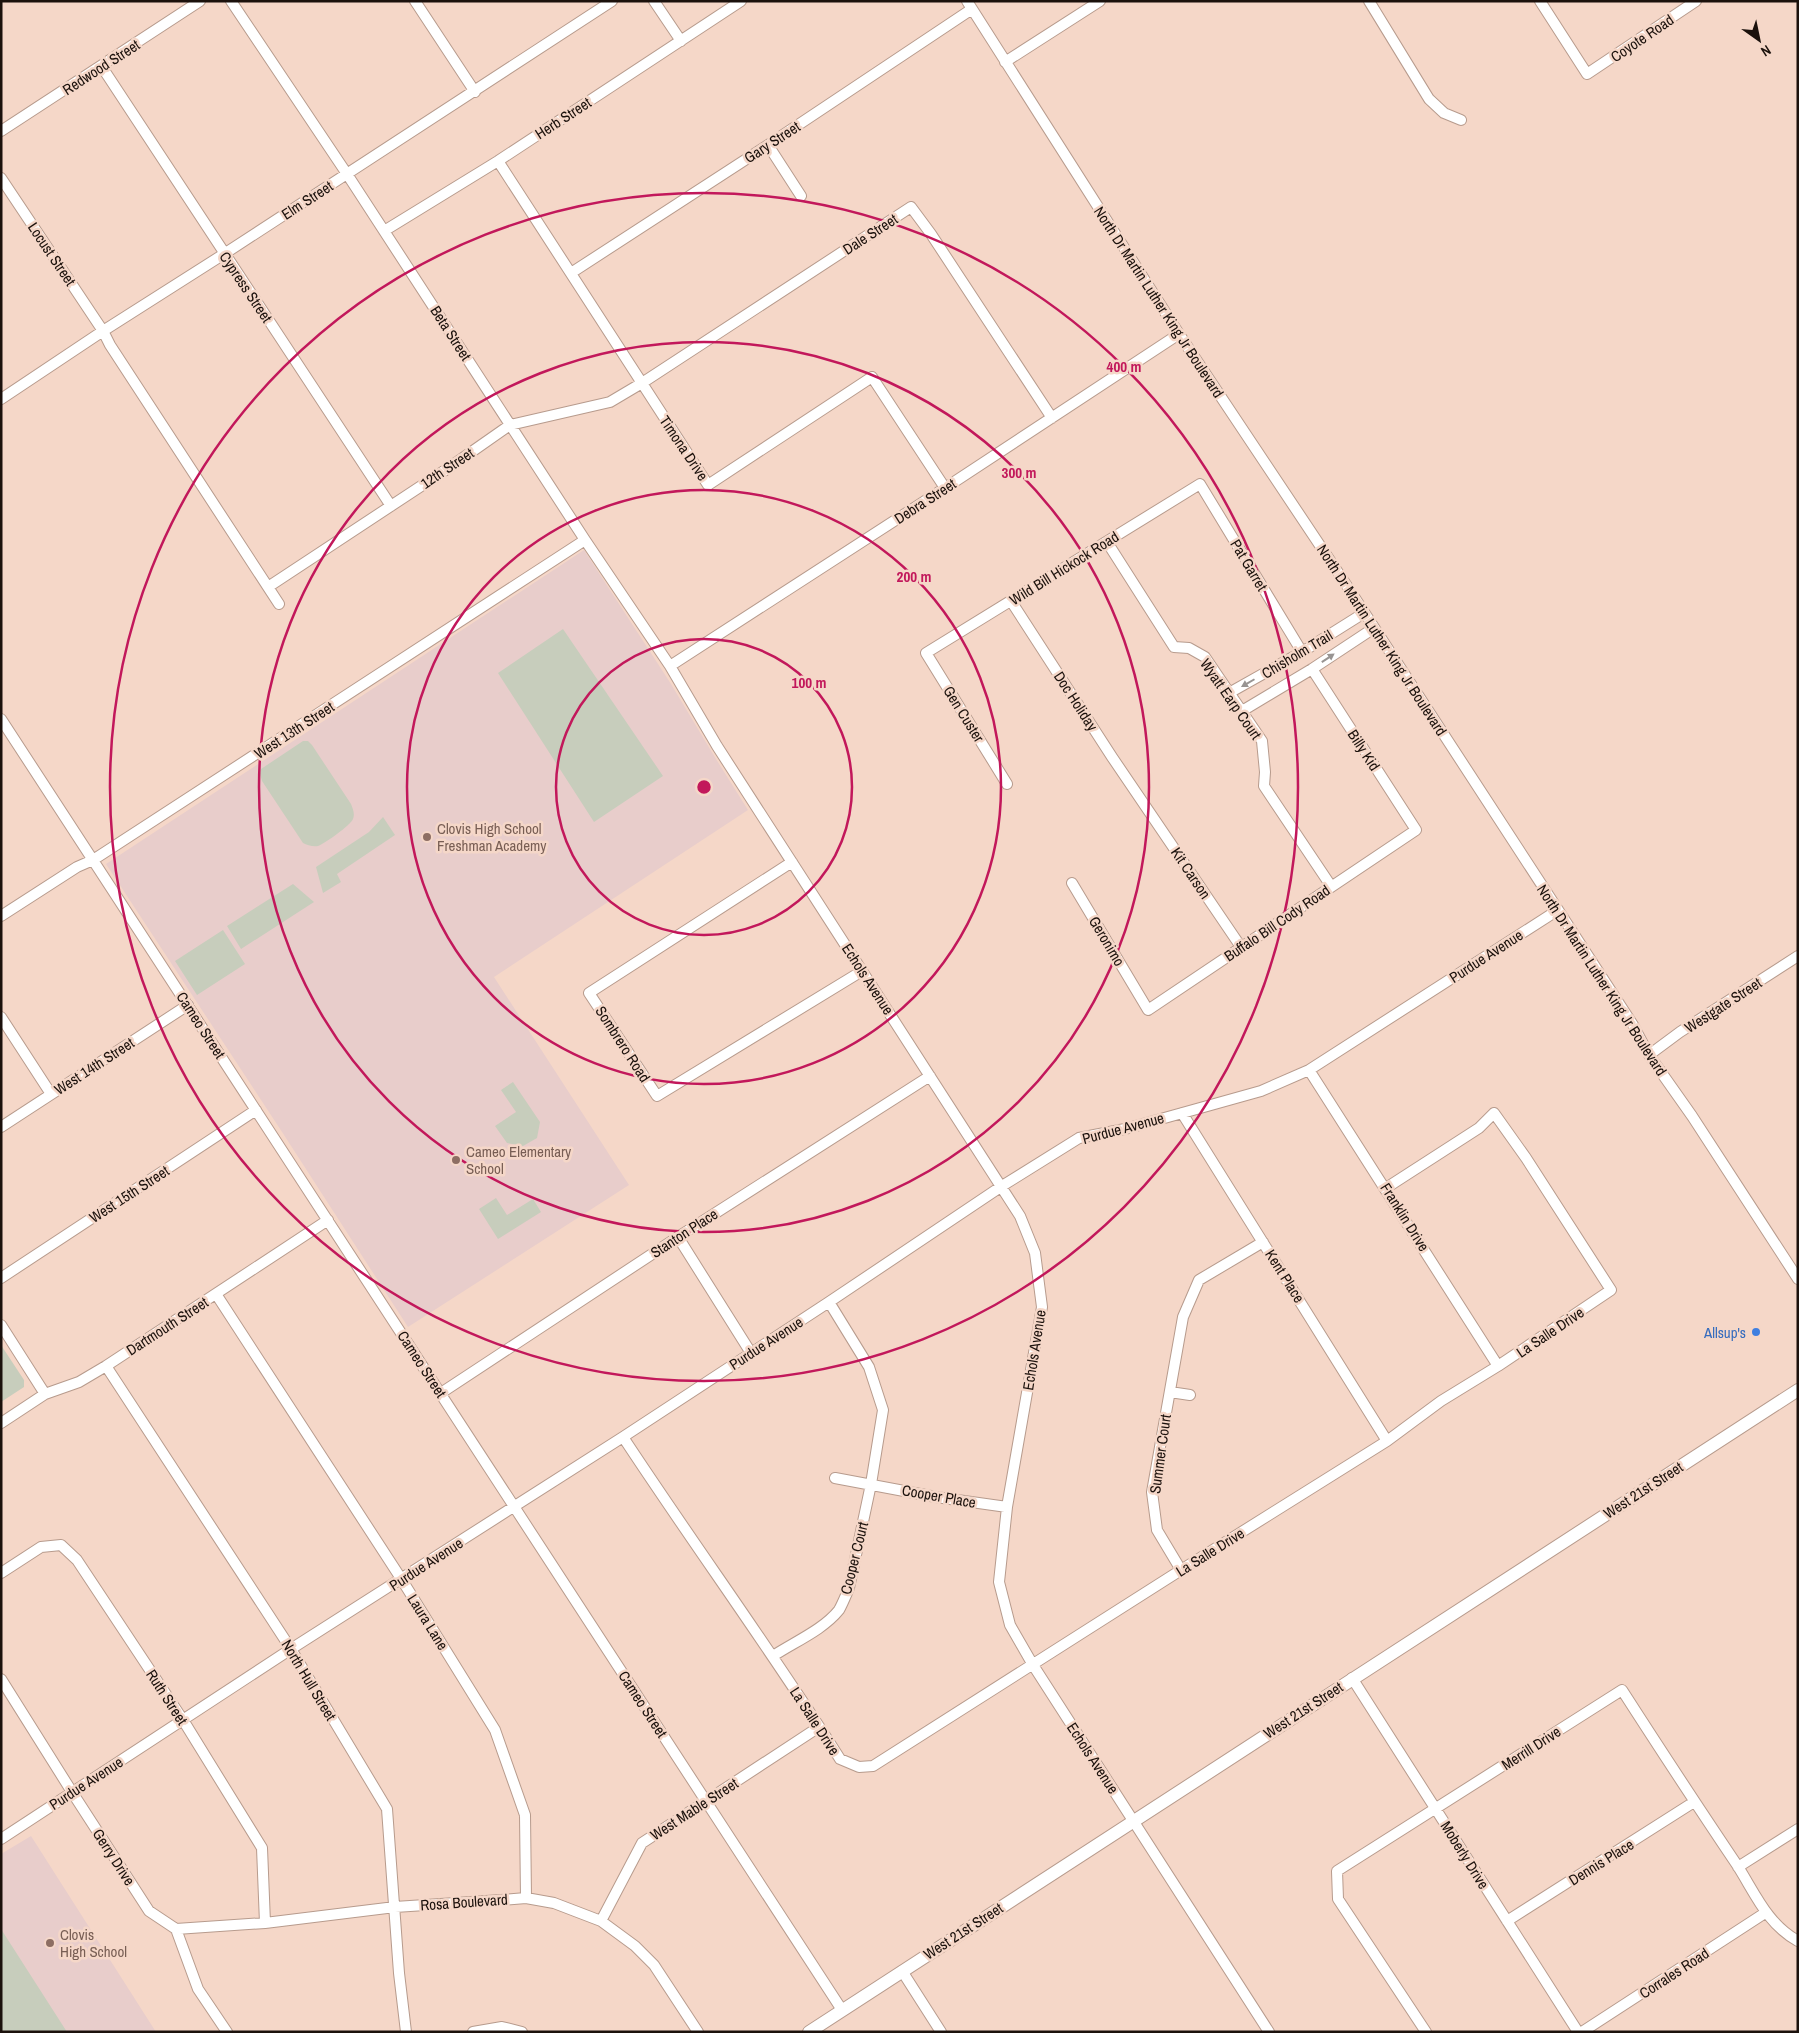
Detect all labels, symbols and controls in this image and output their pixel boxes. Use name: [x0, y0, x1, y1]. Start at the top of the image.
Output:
street label: Coyote Road: [1606, 9, 1678, 67]
north arrow: [1734, 15, 1784, 65]
street label: Redwood Street: [58, 34, 144, 100]
text: N: [1758, 41, 1774, 61]
street label: Herb Street: [531, 92, 596, 144]
street label: Gary Street: [740, 116, 805, 168]
street label: Elm Street: [277, 175, 337, 224]
street label: North Dr Martin Luther King Jr Boulevard: [1089, 202, 1229, 402]
street label: Dale Street: [838, 208, 902, 260]
street label: Locust Street: [23, 218, 81, 290]
street label: Cypress Street: [215, 247, 278, 327]
street label: Beta Street: [425, 301, 477, 365]
text: 400 m: [1107, 356, 1141, 377]
street label: Timona Drive: [655, 411, 714, 485]
street label: 12th Street: [416, 442, 478, 494]
text: 300 m: [1002, 462, 1036, 483]
street label: Debra Street: [890, 473, 960, 529]
street label: Wild Bill Hickock Road: [1005, 526, 1123, 610]
street label: Pat Garret: [1225, 535, 1273, 595]
street label: North Dr Martin Luther King Jr Boulevard: [1312, 540, 1452, 740]
text: 200 m: [897, 566, 931, 587]
street label: Chisholm Trail: [1258, 625, 1336, 683]
one-way arrow: [1321, 653, 1335, 663]
street label: Wyatt Earp Court: [1195, 654, 1267, 744]
street label: Doc Holiday: [1049, 667, 1104, 736]
text: 100 m: [792, 672, 826, 693]
one-way arrow: [1240, 679, 1255, 687]
street label: Gen Custer: [938, 682, 990, 746]
street label: West 13th Street: [250, 696, 339, 764]
street label: Billy Kid: [1343, 725, 1385, 775]
centre of rings: [695, 778, 713, 796]
place label: Clovis High School Freshman Academy: [437, 818, 547, 856]
marker: Clovis High School Freshman Academy: [421, 831, 433, 843]
street label: Kit Carson: [1166, 843, 1216, 903]
street label: Buffalo Bill Cody Road: [1220, 880, 1334, 966]
street label: North Dr Martin Luther King Jr Boulevard: [1532, 880, 1672, 1080]
street label: Geronimo: [1084, 912, 1130, 970]
street label: Purdue Avenue: [1445, 924, 1527, 988]
street label: Echols Avenue: [837, 939, 899, 1019]
street label: Westgate Street: [1680, 972, 1766, 1038]
street label: Cameo Street: [172, 987, 231, 1063]
street label: Sombrero Road: [591, 1002, 655, 1086]
street label: West 14th Street: [50, 1032, 139, 1100]
street label: Purdue Avenue: [1080, 1107, 1166, 1149]
place label: Cameo Elementary School: [466, 1141, 572, 1179]
marker: Cameo Elementary School: [450, 1154, 462, 1166]
street label: West 15th Street: [85, 1160, 174, 1228]
street label: Franklin Drive: [1376, 1179, 1434, 1255]
street label: Stanton Place: [646, 1203, 722, 1263]
street label: Kent Place: [1260, 1245, 1310, 1307]
street label: Dartmouth Street: [122, 1291, 212, 1360]
street label: La Salle Drive: [1512, 1302, 1588, 1362]
street label: Echols Avenue: [1017, 1308, 1051, 1392]
street label: Purdue Avenue: [725, 1311, 807, 1375]
place label: Allsup's: [1703, 1322, 1746, 1343]
street label: Cameo Street: [393, 1326, 452, 1402]
marker: Allsup's: [1750, 1326, 1762, 1338]
street label: Summer Court: [1144, 1412, 1176, 1495]
street label: West 21st Street: [1599, 1456, 1687, 1524]
street label: Cooper Place: [900, 1479, 978, 1513]
street label: Cooper Court: [835, 1519, 873, 1596]
street label: La Salle Drive: [1172, 1523, 1248, 1581]
street label: Purdue Avenue: [385, 1532, 467, 1596]
street label: Laura Lane: [403, 1590, 453, 1654]
street label: North Hull Street: [277, 1636, 342, 1725]
street label: Ruth Street: [141, 1665, 193, 1729]
street label: Cameo Street: [614, 1666, 673, 1742]
street label: West 21st Street: [1259, 1676, 1347, 1744]
street label: La Salle Drive: [785, 1683, 845, 1759]
street label: Echols Avenue: [1062, 1718, 1124, 1798]
street label: Merrill Drive: [1497, 1721, 1565, 1775]
street label: Purdue Avenue: [45, 1751, 127, 1815]
street label: West Mable Street: [646, 1772, 743, 1845]
street label: Moberly Drive: [1436, 1817, 1494, 1893]
street label: Gerry Drive: [88, 1825, 140, 1890]
street label: Dennis Place: [1564, 1834, 1638, 1890]
street label: Rosa Boulevard: [420, 1888, 508, 1916]
street label: West 21st Street: [919, 1897, 1007, 1965]
place label: Clovis High School: [60, 1924, 127, 1962]
marker: Clovis High School: [44, 1937, 56, 1949]
street label: Corrales Road: [1635, 1943, 1713, 2003]

